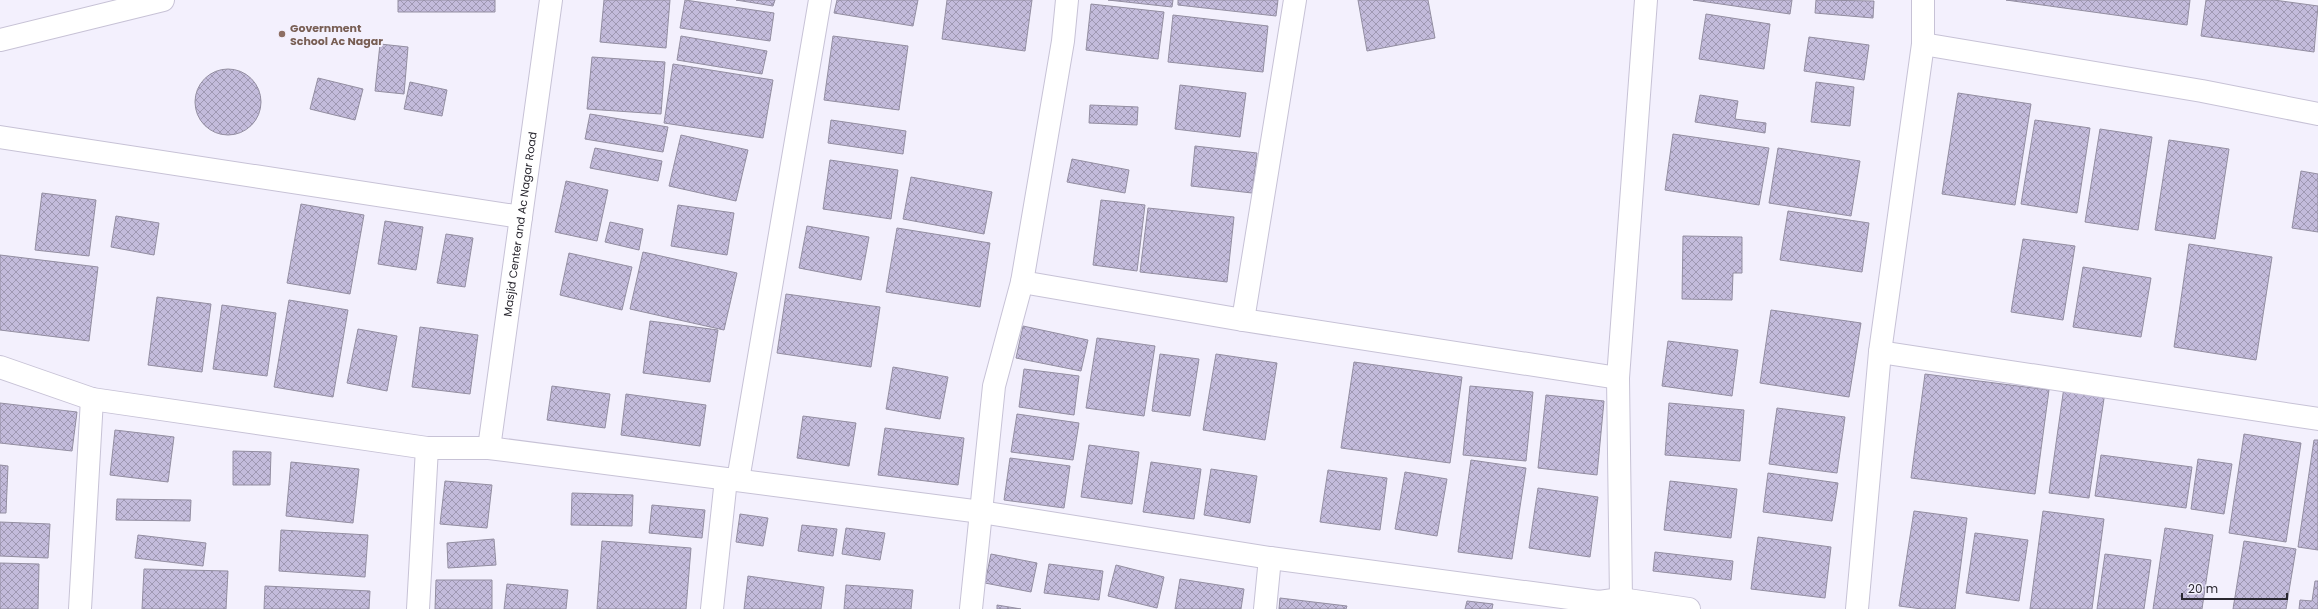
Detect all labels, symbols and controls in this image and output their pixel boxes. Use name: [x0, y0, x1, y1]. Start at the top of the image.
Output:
place label: Government School Ac Nagar: [290, 20, 383, 49]
marker: Government School Ac Nagar: [277, 29, 287, 39]
street label: Masjid Center and Ac Nagar Road: [499, 131, 541, 318]
scale bar: [2182, 575, 2287, 601]
text: 20 m: [2188, 580, 2218, 597]

